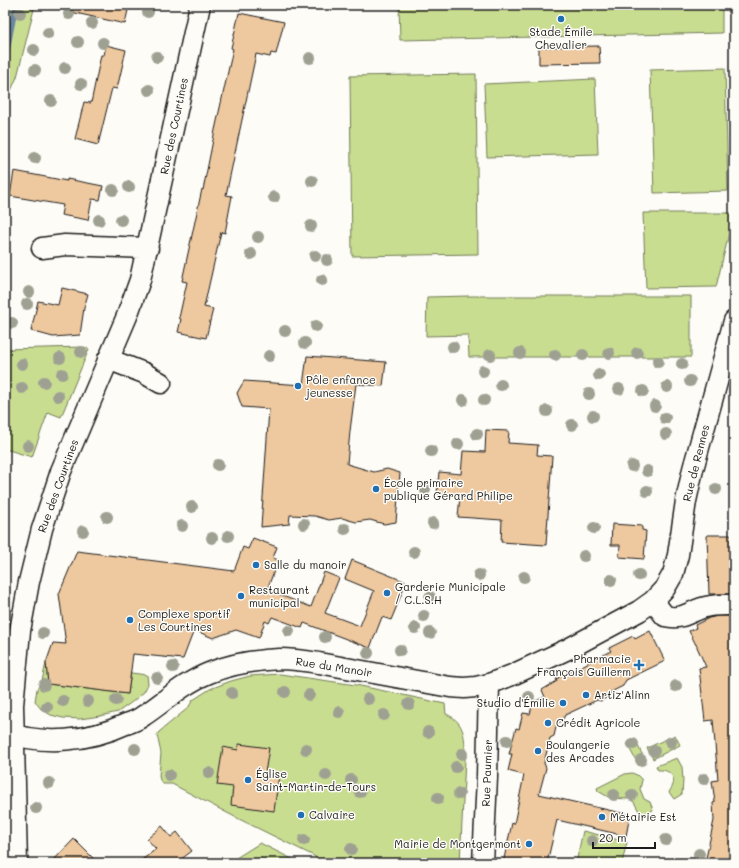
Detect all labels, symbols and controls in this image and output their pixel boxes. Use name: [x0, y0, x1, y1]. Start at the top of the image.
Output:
marker: Stade Émile Chevalier: [556, 14, 566, 24]
place label: Stade Émile Chevalier: [529, 24, 593, 52]
street label: Rue des Courtines: [156, 76, 191, 176]
place label: Pôle enfance jeunesse: [305, 372, 376, 400]
marker: Pôle enfance jeunesse: [293, 381, 303, 391]
street label: Rue de Rennes: [679, 423, 712, 503]
street label: Rue des Courtines: [34, 437, 81, 535]
place label: École primaire publique Gérard Philipe: [384, 475, 513, 503]
marker: École primaire publique Gérard Philipe: [371, 484, 381, 494]
place label: Salle du manoir: [264, 557, 347, 572]
marker: Salle du manoir: [251, 560, 261, 570]
place label: Garderie Municipale / C.L.S.H: [395, 579, 506, 607]
place label: Restaurant municipal: [249, 582, 309, 610]
marker: Garderie Municipale / C.L.S.H: [382, 588, 392, 598]
marker: Restaurant municipal: [236, 591, 246, 601]
place label: Complexe sportif Les Courtines: [138, 606, 231, 634]
marker: Complexe sportif Les Courtines: [125, 615, 135, 625]
place label: Pharmacie François Guillerm: [537, 651, 631, 679]
street label: Rue du Manoir: [295, 653, 373, 680]
marker: Pharmacie François Guillerm: [634, 660, 644, 670]
place label: Artiz'Alinn: [594, 687, 650, 702]
marker: Artiz'Alinn: [581, 690, 591, 700]
place label: Studio d'Émilie: [477, 695, 555, 710]
marker: Studio d'Émilie: [558, 698, 568, 708]
place label: Crédit Agricole: [556, 715, 641, 730]
marker: Crédit Agricole: [543, 718, 553, 728]
place label: Boulangerie des Arcades: [546, 737, 614, 765]
street label: Rue Paumier: [478, 739, 495, 807]
marker: Boulangerie des Arcades: [533, 746, 543, 756]
place label: Église Saint-Martin-de-Tours: [256, 766, 376, 794]
marker: Église Saint-Martin-de-Tours: [243, 775, 253, 785]
place label: Calvaire: [309, 807, 355, 822]
place label: Métairie Est: [610, 809, 677, 824]
marker: Calvaire: [296, 810, 306, 820]
marker: Métairie Est: [597, 812, 607, 822]
scale bar: [593, 824, 655, 850]
text: 20 m: [599, 829, 627, 845]
place label: Mairie de Montgermont: [394, 836, 521, 851]
marker: Mairie de Montgermont: [524, 839, 534, 849]

